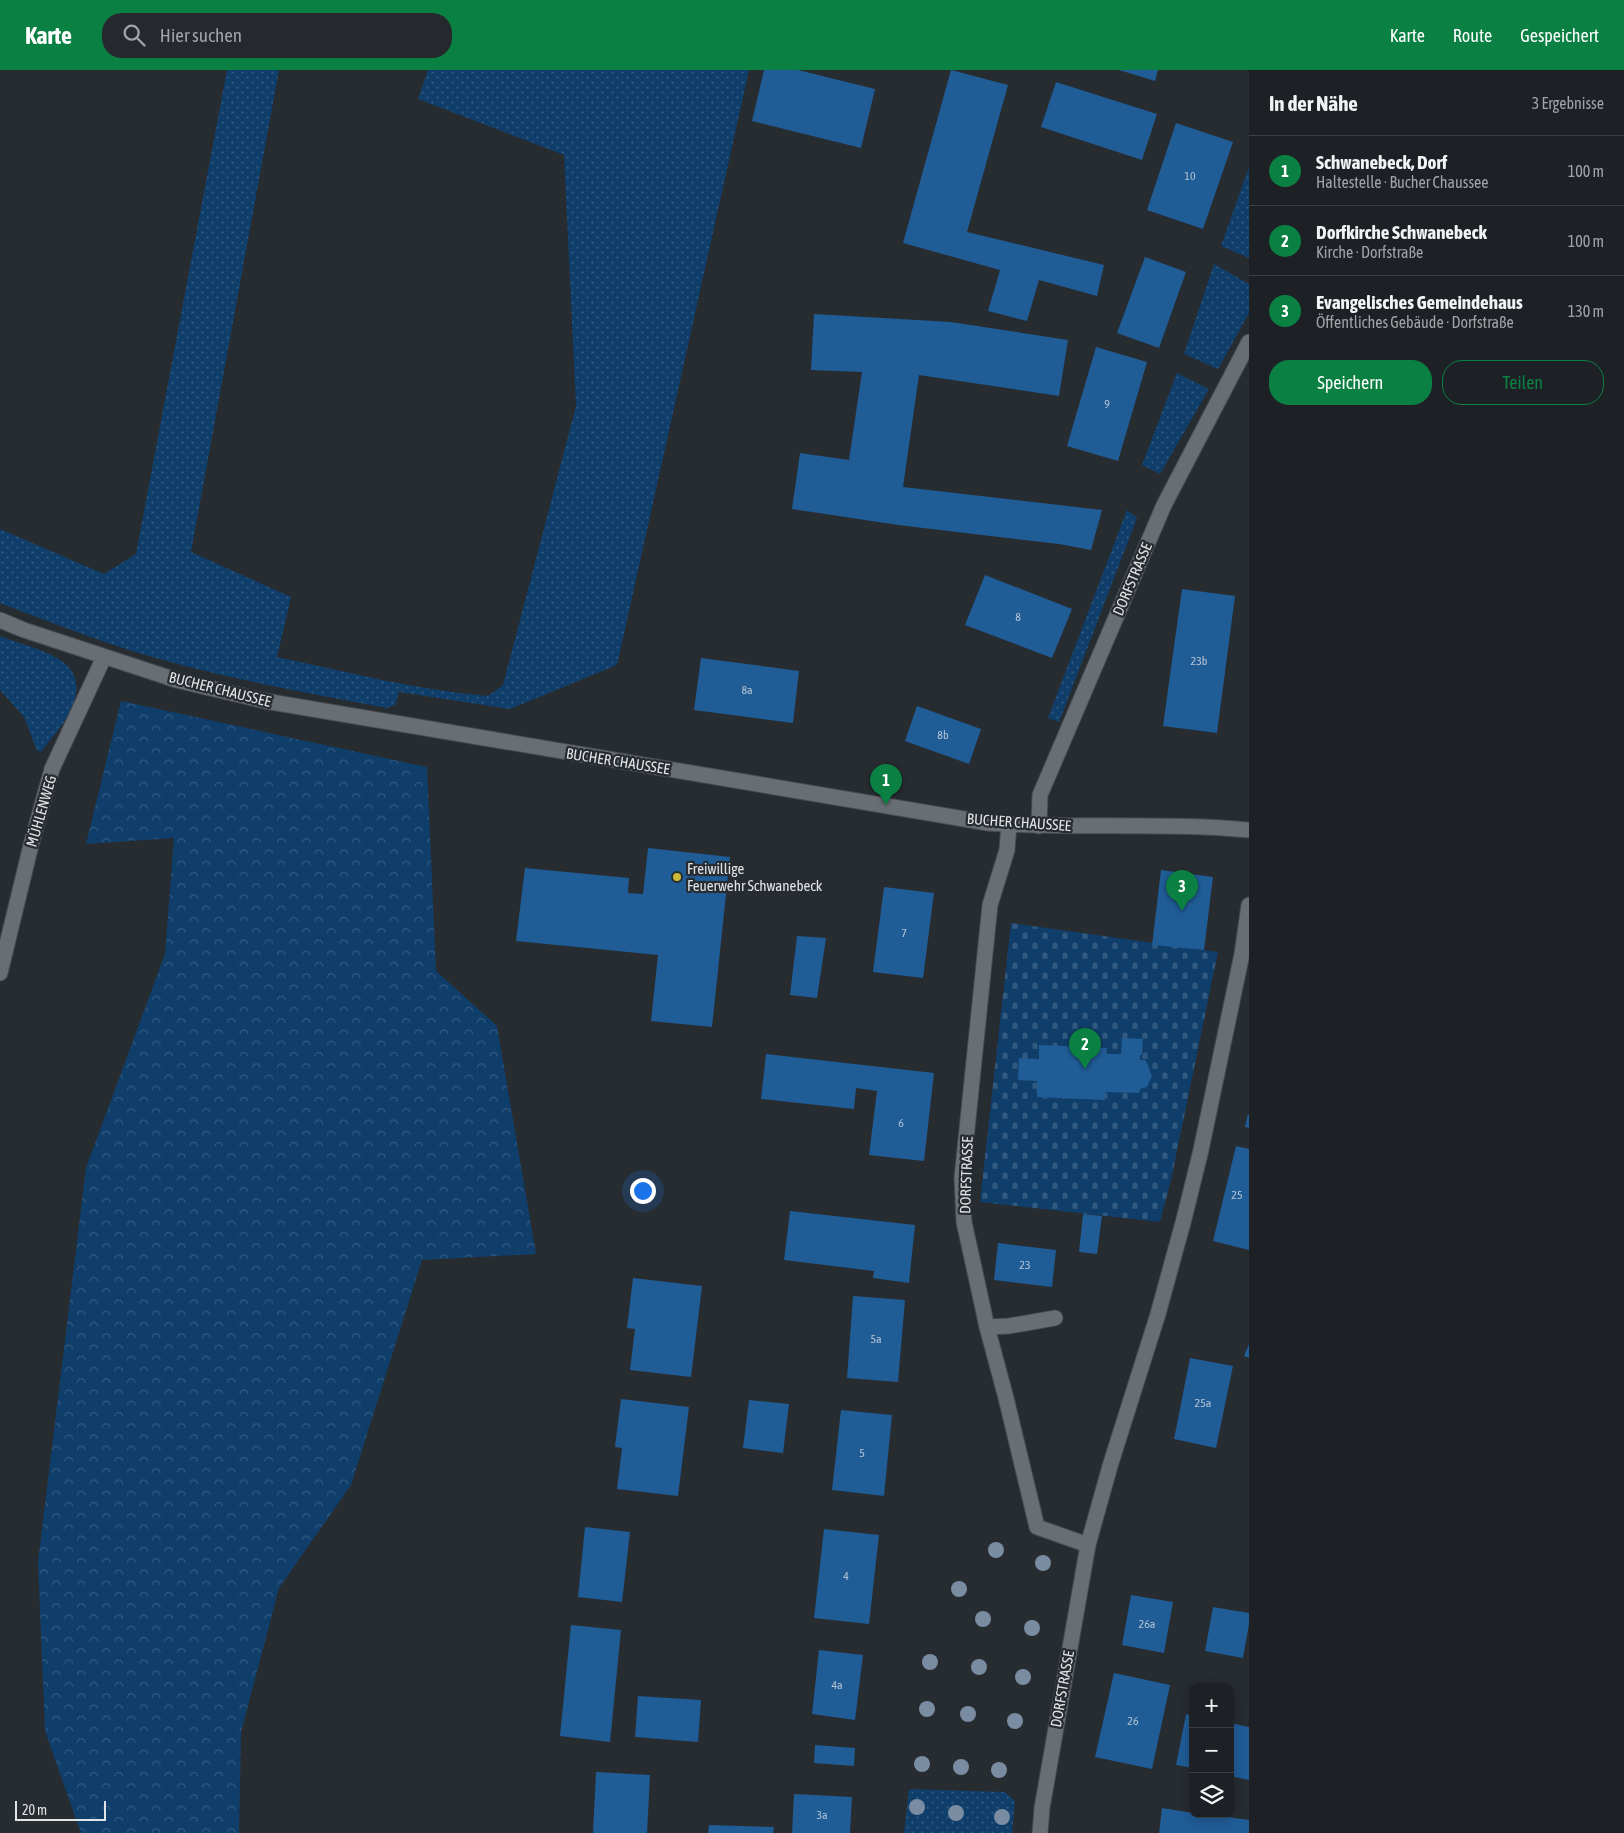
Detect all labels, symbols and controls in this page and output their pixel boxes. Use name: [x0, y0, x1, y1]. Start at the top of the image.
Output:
search box: [102, 13, 452, 58]
icon: search: [120, 21, 148, 49]
text: Karte: [25, 22, 72, 49]
text: Hier suchen: [160, 24, 242, 46]
text: Karte: [1390, 25, 1425, 46]
text: Route: [1453, 25, 1492, 46]
text: Gespeichert: [1520, 25, 1599, 46]
text: In der Nähe: [1269, 91, 1358, 115]
text: 3 Ergebnisse: [1532, 94, 1604, 112]
text: Schwanebeck, Dorf: [1316, 151, 1447, 173]
text: 1: [1281, 162, 1289, 180]
text: 100 m: [1568, 162, 1604, 180]
house number: 10: [1184, 169, 1196, 183]
text: Haltestelle · Bucher Chaussee: [1316, 173, 1488, 191]
text: Dorfkirche Schwanebeck: [1316, 221, 1487, 243]
text: 2: [1281, 232, 1289, 250]
text: 100 m: [1568, 232, 1604, 250]
text: Kirche · Dorfstraße: [1316, 243, 1423, 261]
text: Evangelisches Gemeindehaus: [1316, 291, 1523, 313]
text: 3: [1281, 302, 1289, 320]
text: 130 m: [1568, 302, 1604, 320]
text: Öffentliches Gebäude · Dorfstraße: [1316, 313, 1514, 331]
button: Speichern: [1269, 360, 1432, 405]
button: Teilen: [1442, 360, 1604, 405]
house number: 9: [1104, 397, 1110, 411]
street label: DORFSTRASSE: [1109, 539, 1155, 618]
house number: 8: [1015, 610, 1021, 624]
house number: 23b: [1191, 654, 1208, 668]
street label: BUCHER CHAUSSEE: [167, 668, 273, 710]
house number: 8a: [741, 683, 753, 697]
house number: 8b: [937, 728, 949, 742]
street label: BUCHER CHAUSSEE: [565, 744, 671, 778]
pin: 1: [870, 764, 902, 805]
street label: MÜHLENWEG: [23, 773, 59, 849]
street label: BUCHER CHAUSSEE: [966, 810, 1072, 834]
place label: Freiwillige Feuerwehr Schwanebeck: [687, 860, 823, 894]
pin: 3: [1166, 870, 1198, 911]
marker: Freiwillige Feuerwehr Schwanebeck: [671, 871, 683, 883]
house number: 7: [901, 926, 907, 940]
pin: 2: [1069, 1028, 1101, 1069]
house number: 6: [898, 1116, 904, 1130]
street label: DORFSTRASSE: [956, 1135, 976, 1214]
your location: [630, 1178, 656, 1204]
house number: 25: [1231, 1188, 1243, 1202]
house number: 23: [1019, 1258, 1031, 1272]
house number: 5a: [870, 1332, 882, 1346]
house number: 25a: [1195, 1396, 1211, 1410]
house number: 5: [859, 1446, 865, 1460]
house number: 4: [843, 1569, 849, 1583]
house number: 26a: [1139, 1617, 1155, 1631]
street label: DORFSTRASSE: [1047, 1649, 1077, 1729]
house number: 4a: [831, 1678, 843, 1692]
map controls: [1189, 1683, 1234, 1818]
button: +: [1189, 1683, 1234, 1728]
house number: 26: [1127, 1714, 1139, 1728]
button: −: [1189, 1728, 1234, 1773]
button: layers: [1189, 1773, 1234, 1818]
scale bar: [15, 1798, 106, 1821]
text: 20 m: [22, 1802, 47, 1818]
house number: 3a: [816, 1808, 828, 1822]

